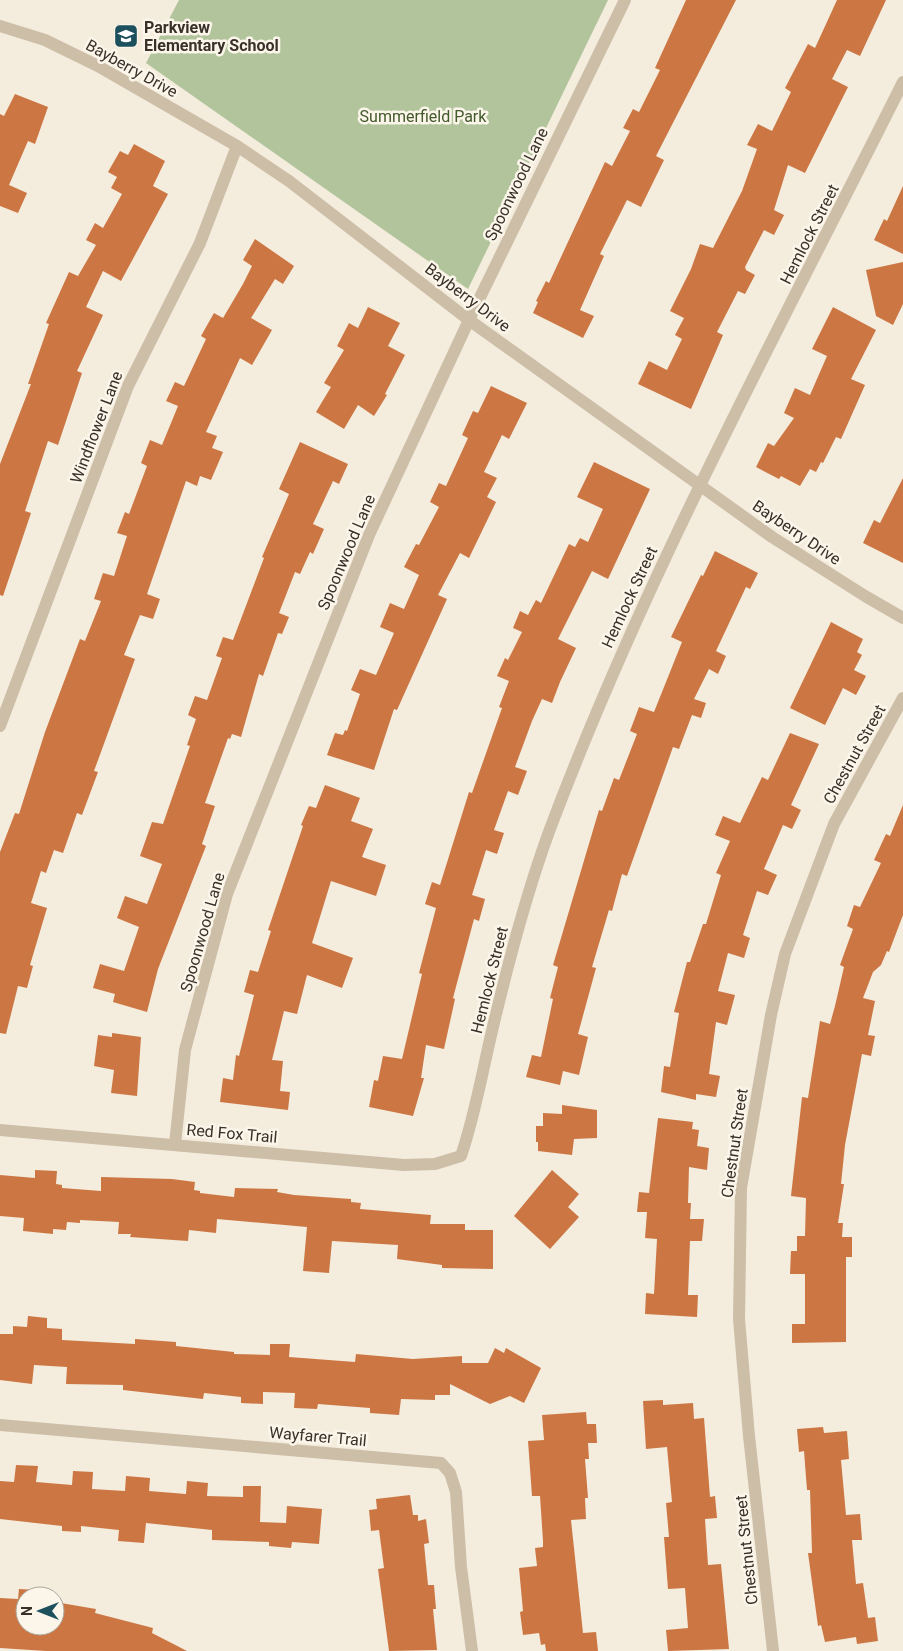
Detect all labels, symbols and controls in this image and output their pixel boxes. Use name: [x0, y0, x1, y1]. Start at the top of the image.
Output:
place label: Parkview Elementary School: [144, 18, 279, 55]
school or university icon: Parkview Elementary School: [113, 23, 139, 49]
street label: Bayberry Drive: [83, 35, 181, 101]
park label: Summerfield Park: [360, 107, 487, 126]
street label: Spoonwood Lane: [481, 125, 552, 244]
street label: Hemlock Street: [776, 181, 843, 287]
street label: Bayberry Drive: [421, 259, 514, 336]
street label: Windflower Lane: [66, 368, 127, 486]
street label: Spoonwood Lane: [314, 492, 379, 613]
street label: Bayberry Drive: [749, 496, 844, 569]
street label: Hemlock Street: [598, 544, 661, 651]
street label: Chestnut Street: [819, 701, 889, 807]
street label: Spoonwood Lane: [176, 870, 229, 994]
street label: Hemlock Street: [467, 925, 512, 1036]
street label: Chestnut Street: [717, 1087, 752, 1199]
street label: Red Fox Trail: [186, 1120, 278, 1147]
street label: Wayfarer Trail: [268, 1423, 368, 1450]
street label: Chestnut Street: [731, 1494, 762, 1606]
north arrow: [15, 1586, 65, 1636]
text: N: [19, 1606, 35, 1616]

